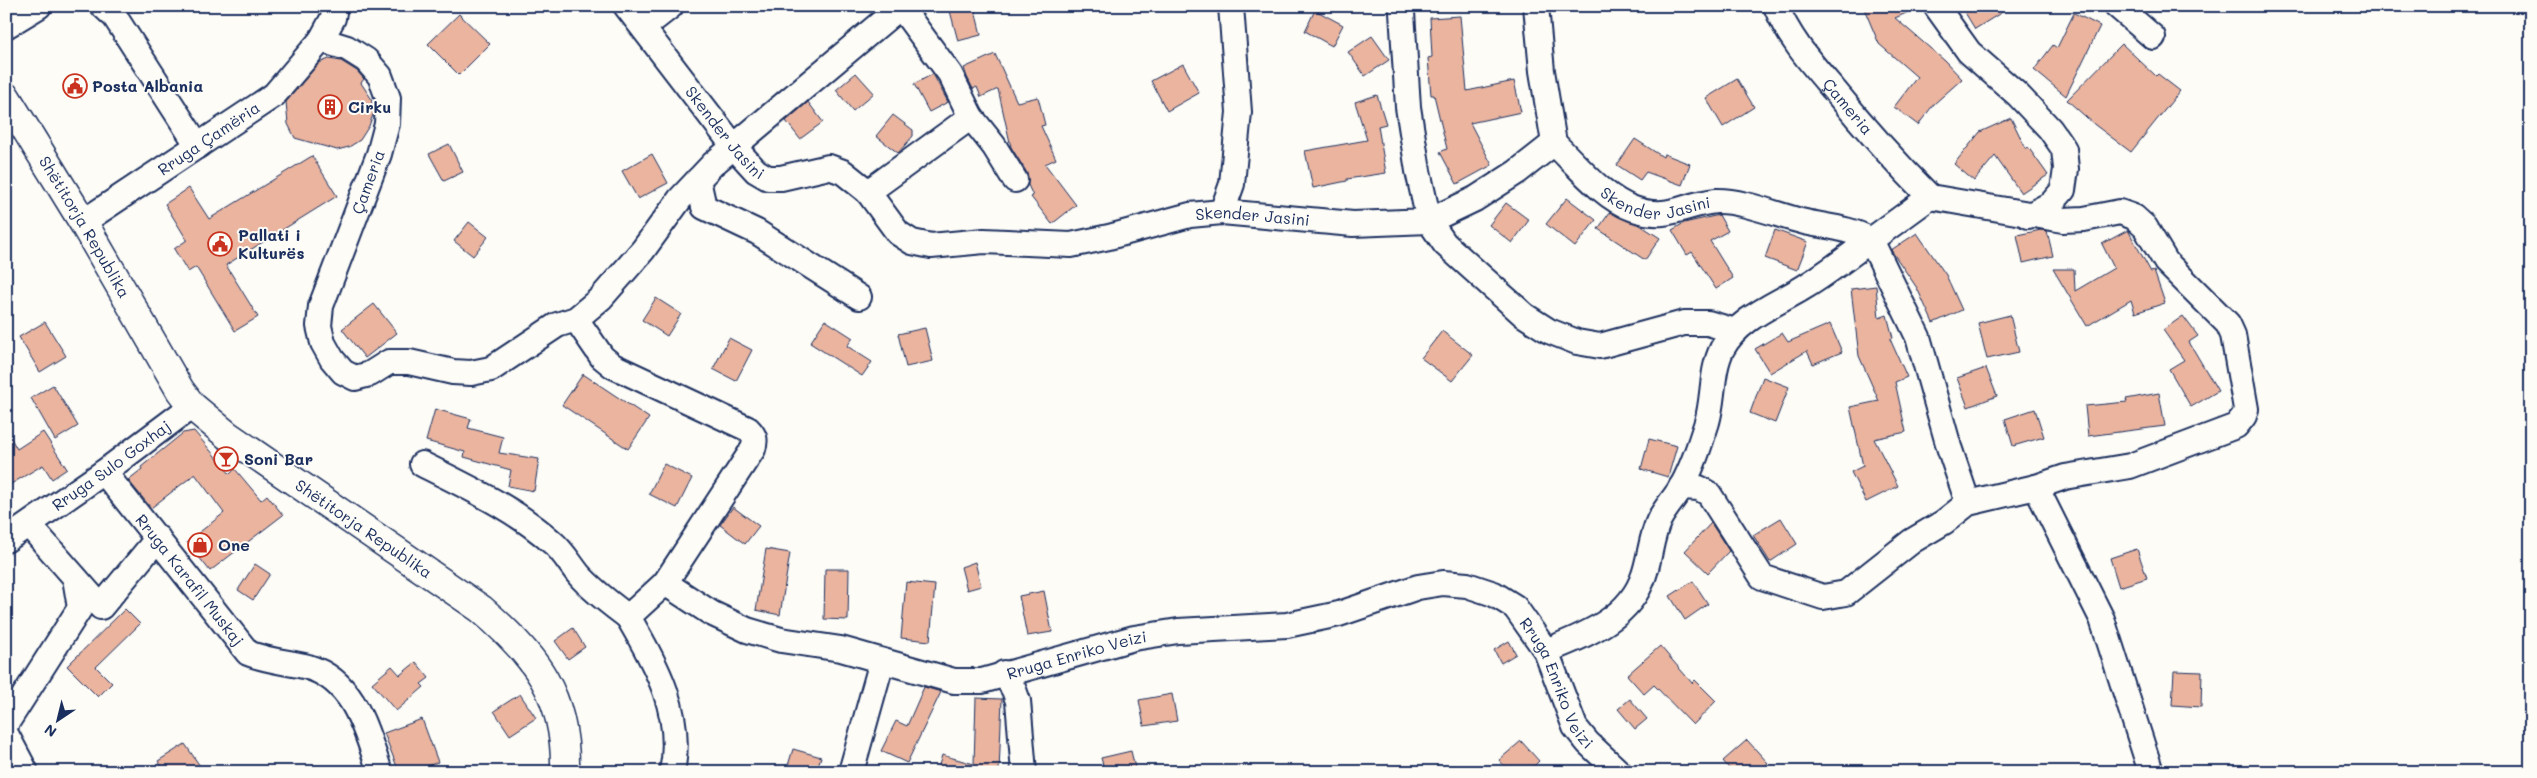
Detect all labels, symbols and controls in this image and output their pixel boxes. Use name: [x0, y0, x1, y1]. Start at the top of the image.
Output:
public building icon: Posta Albania: [62, 73, 88, 99]
street label: Çameria: [1819, 74, 1878, 139]
place label: Posta Albania: [92, 75, 203, 96]
street label: Skender Jasini: [681, 81, 769, 184]
building icon: Cirku: [317, 94, 343, 120]
street label: Rruga Çamëria: [153, 96, 264, 180]
place label: Cirku: [348, 96, 391, 117]
street label: Çameria: [346, 147, 389, 217]
street label: Shëtitorja Republika: [35, 152, 135, 301]
street label: Skender Jasini: [1596, 182, 1712, 223]
street label: Skender Jasini: [1194, 201, 1311, 230]
place label: Pallati i Kulturës: [238, 224, 305, 263]
public building icon: Pallati i Kulturës: [207, 231, 233, 257]
street label: Rruga Sulo Goxhaj: [47, 415, 174, 515]
bar icon: Soni Bar: [213, 446, 239, 472]
place label: Soni Bar: [244, 448, 313, 469]
street label: Shëtitorja Republika: [292, 474, 437, 583]
street label: Rruga Karafil Muskaj: [131, 510, 249, 650]
shop icon: One: [187, 532, 213, 558]
place label: One: [218, 534, 250, 555]
street label: Rruga Enriko Veizi: [1516, 613, 1598, 753]
street label: Rruga Enriko Veizi: [1004, 625, 1148, 684]
north arrow: [32, 696, 82, 746]
text: N: [40, 720, 60, 742]

